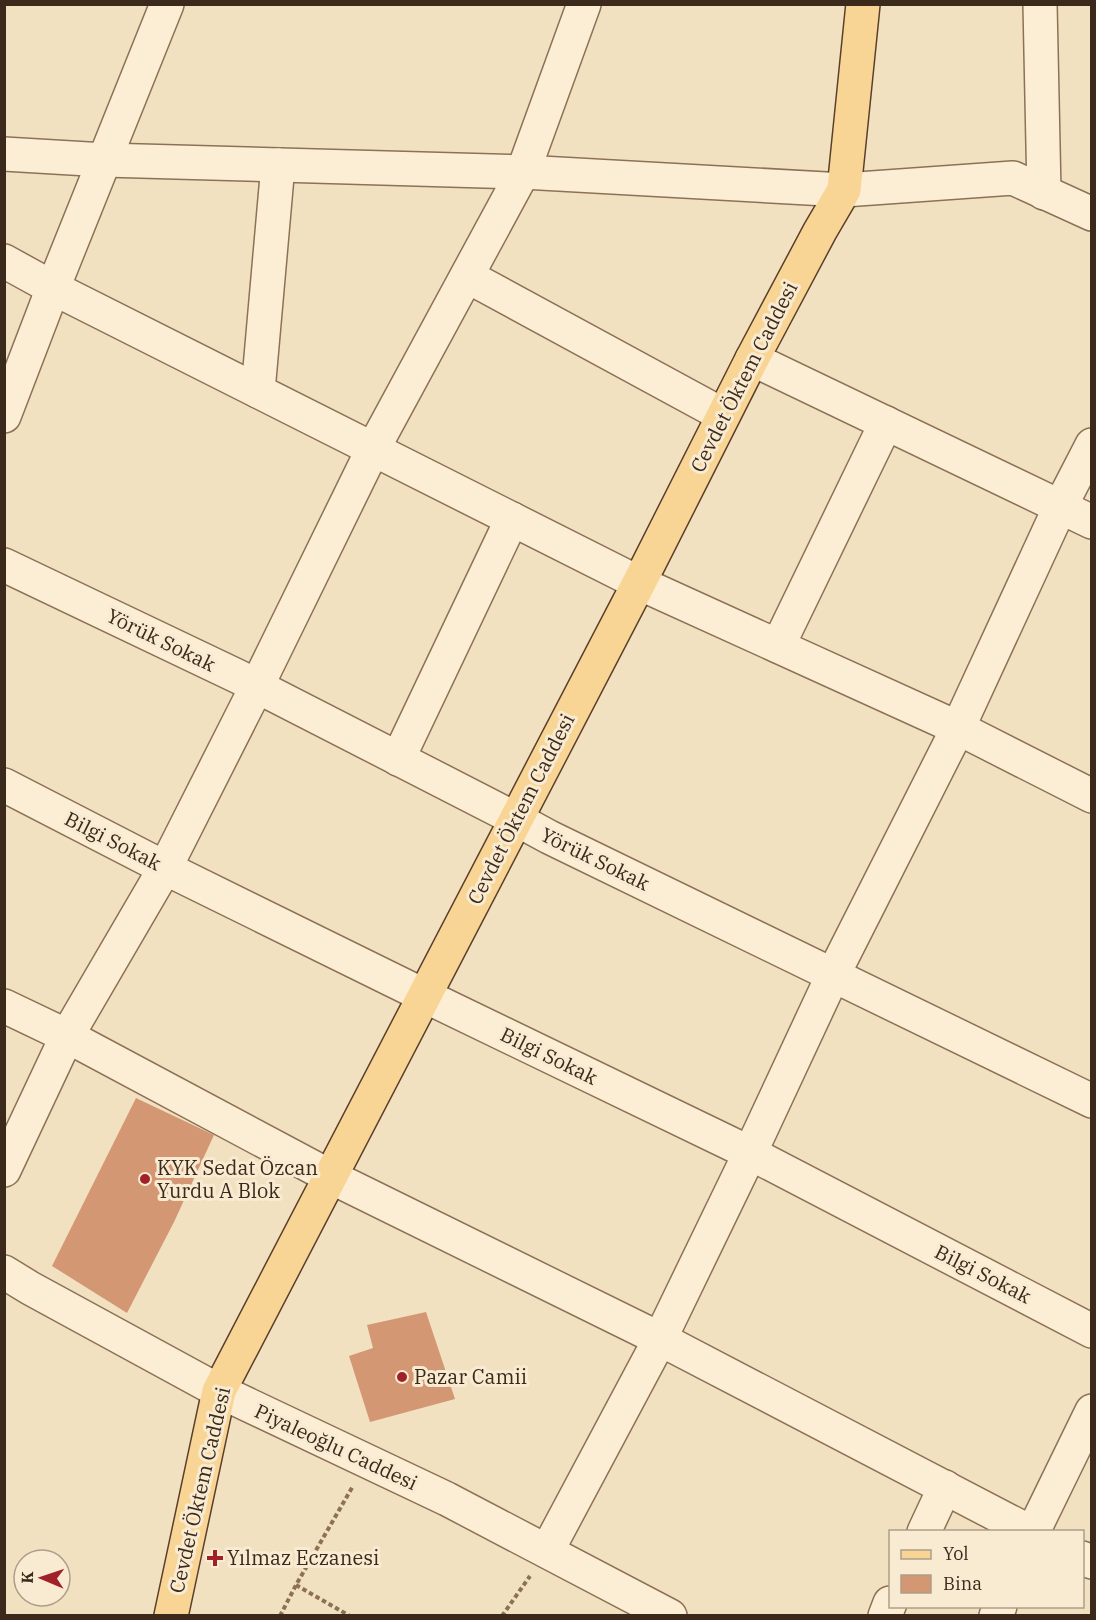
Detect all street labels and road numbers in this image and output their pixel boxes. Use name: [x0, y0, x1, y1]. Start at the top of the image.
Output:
street label: Cevdet Öktem Caddesi: [684, 277, 803, 477]
street label: Yörük Sokak: [102, 602, 220, 678]
street label: Cevdet Öktem Caddesi: [461, 709, 580, 909]
street label: Bilgi Sokak: [60, 805, 166, 877]
street label: Yörük Sokak: [536, 821, 654, 897]
street label: Bilgi Sokak: [496, 1020, 603, 1091]
street label: Bilgi Sokak: [930, 1238, 1036, 1310]
street label: Cevdet Öktem Caddesi: [163, 1384, 236, 1596]
street label: Piyaleoğlu Caddesi: [250, 1397, 422, 1496]

